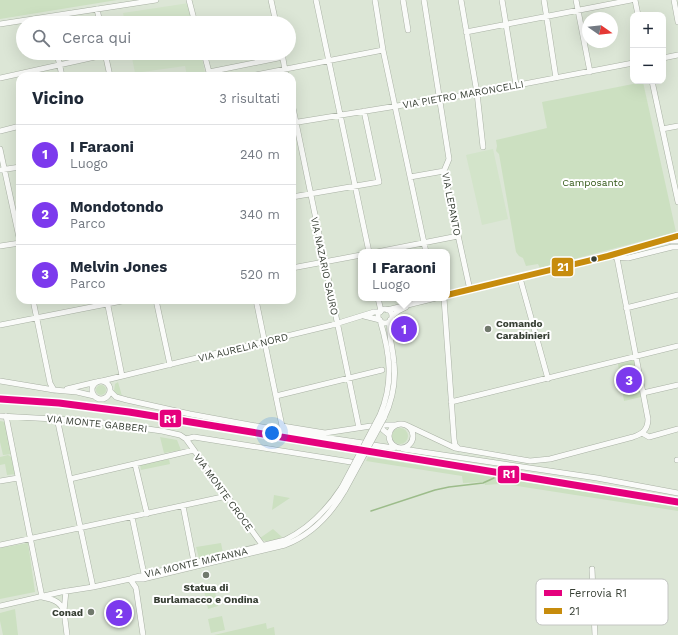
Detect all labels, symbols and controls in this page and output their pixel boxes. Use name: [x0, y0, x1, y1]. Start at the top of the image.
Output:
north arrow: [582, 12, 618, 48]
map controls: [630, 12, 666, 84]
button: +: [630, 12, 666, 48]
search box: [16, 16, 296, 60]
icon: search: [30, 27, 52, 49]
text: Cerca qui: [62, 29, 131, 47]
button: −: [630, 48, 666, 84]
street label: VIA PIETRO MARONCELLI: [402, 78, 524, 111]
text: Vicino: [32, 88, 84, 108]
text: 3 risultati: [219, 91, 280, 106]
text: I Faraoni: [70, 138, 134, 156]
text: 1: [42, 147, 48, 162]
text: 240 m: [240, 147, 280, 162]
text: Luogo: [70, 156, 108, 171]
street label: VIA LEPANTO: [440, 171, 463, 237]
park label: Camposanto: [562, 177, 624, 188]
text: Mondotondo: [70, 198, 163, 216]
text: 2: [41, 207, 49, 222]
text: 340 m: [240, 207, 280, 222]
text: Parco: [70, 216, 105, 231]
street label: VIA NAZARIO SAURO: [309, 216, 340, 316]
popup: [358, 249, 450, 301]
unlabelled marker: [589, 254, 599, 264]
line badge: 21: [551, 257, 574, 277]
text: Melvin Jones: [70, 258, 167, 276]
text: I Faraoni: [372, 259, 436, 277]
text: 21: [557, 261, 569, 274]
text: 3: [41, 267, 49, 282]
text: 520 m: [240, 267, 280, 282]
text: Parco: [70, 276, 105, 291]
text: Luogo: [372, 277, 410, 292]
pin: 1: [391, 314, 417, 344]
place label: Comando Carabinieri: [496, 318, 550, 341]
marker: Comando Carabinieri: [483, 324, 493, 334]
street label: VIA AURELIA NORD: [197, 331, 289, 364]
pin: 3: [616, 365, 642, 395]
line badge: R1: [159, 409, 182, 428]
street label: VIA MONTE GABBERI: [46, 413, 148, 434]
text: R1: [164, 413, 176, 426]
your location: [262, 423, 282, 443]
street label: VIA MONTE CROCE: [192, 452, 255, 533]
line badge: R1: [497, 465, 520, 484]
text: R1: [503, 468, 515, 481]
street label: VIA MONTE MATANNA: [143, 545, 249, 580]
marker: Statua di Burlamacco e Ondina: [201, 570, 211, 580]
legend: [536, 579, 668, 625]
place label: Statua di Burlamacco e Ondina: [153, 582, 259, 605]
text: Ferrovia R1: [569, 587, 627, 600]
pin: 2: [106, 598, 132, 628]
text: 21: [569, 605, 580, 618]
place label: Conad: [52, 607, 83, 618]
marker: Conad: [86, 607, 96, 617]

